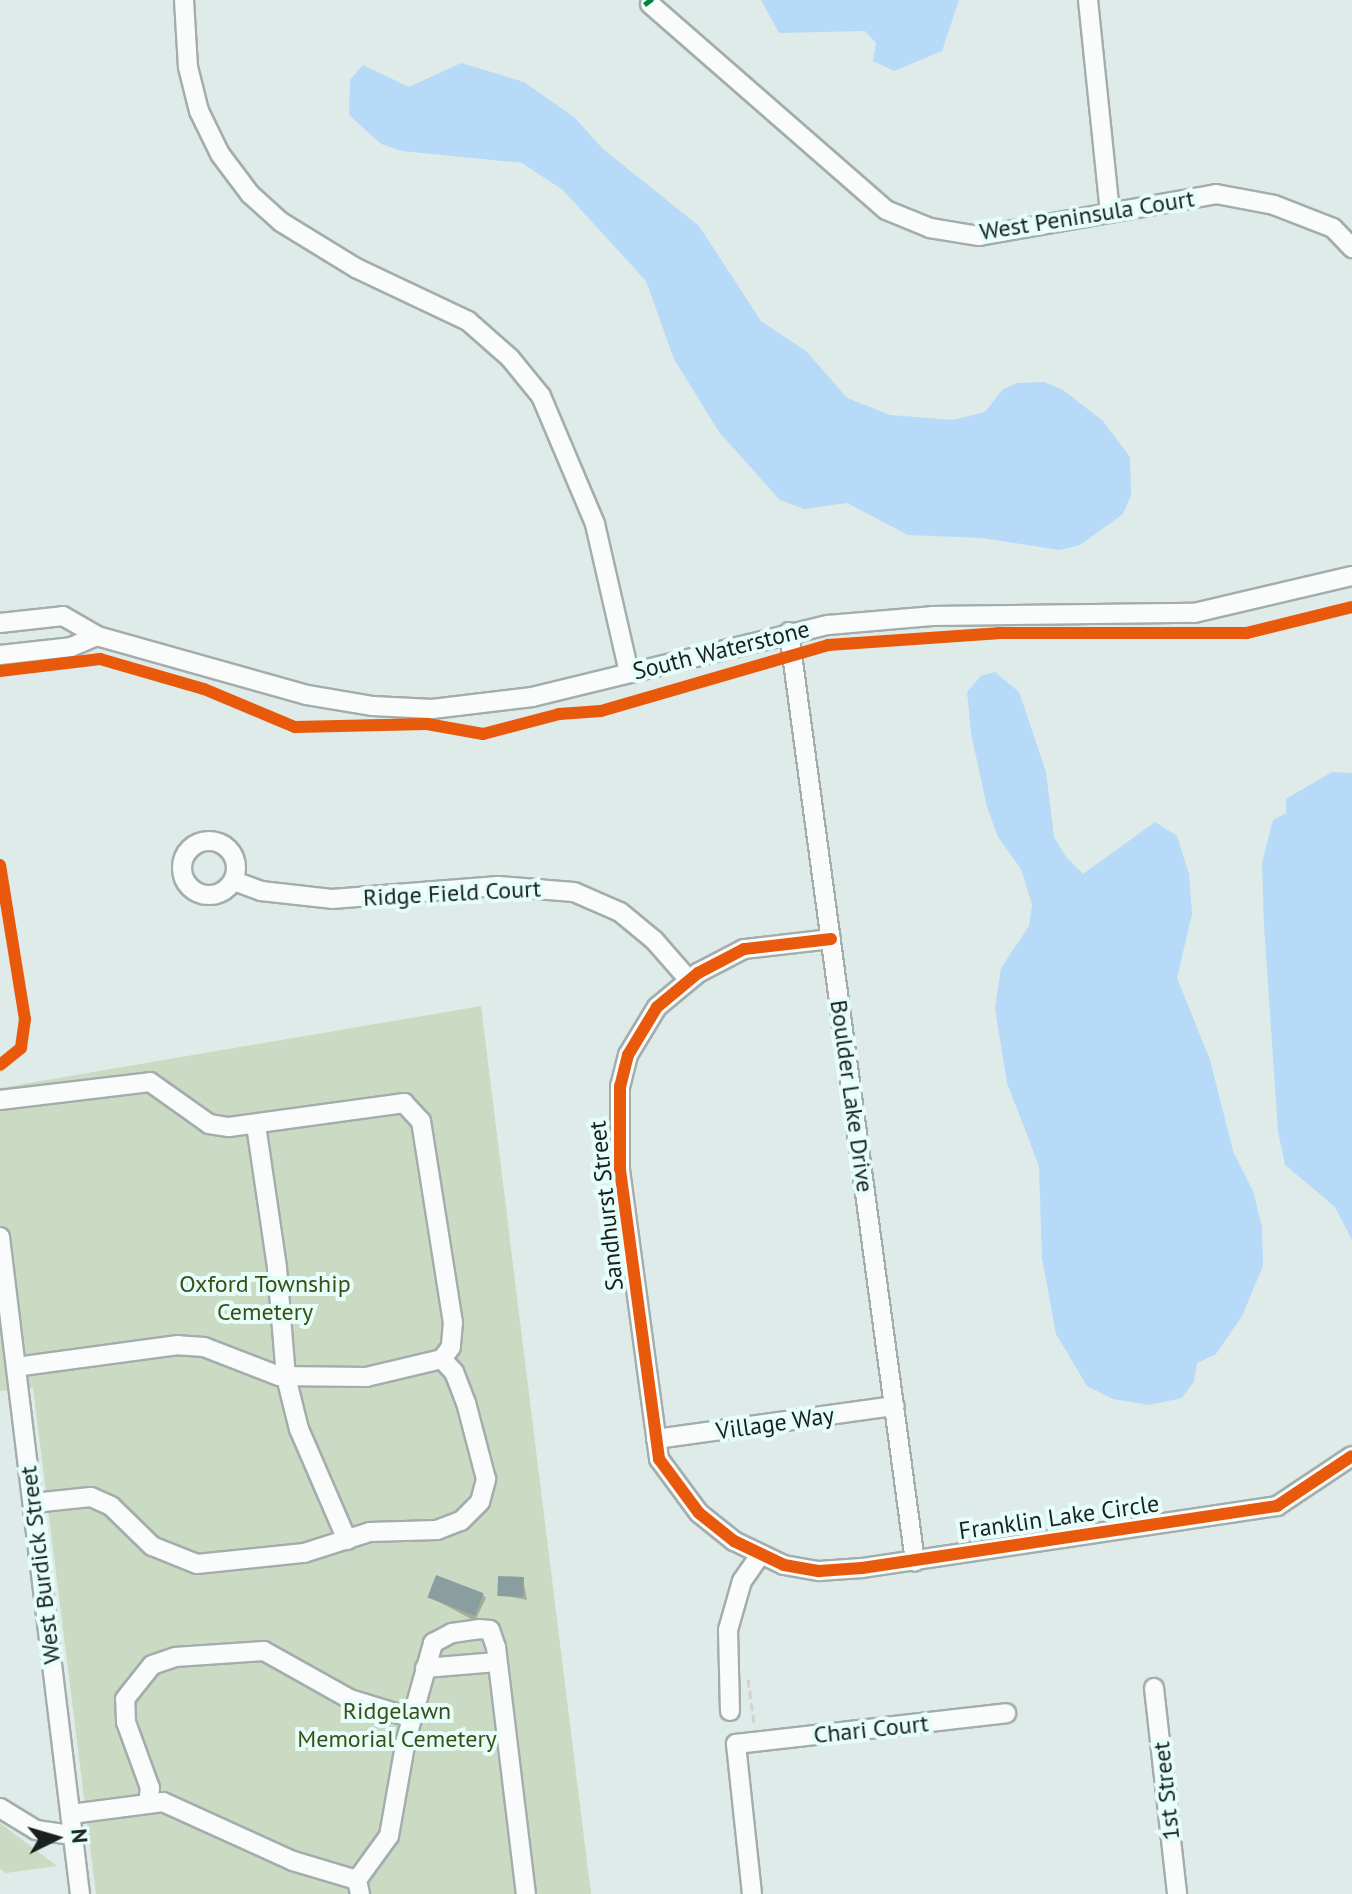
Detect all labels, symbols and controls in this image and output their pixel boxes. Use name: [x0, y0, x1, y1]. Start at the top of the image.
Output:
street label: West Peninsula Court: [977, 184, 1197, 246]
street label: South Waterstone: [630, 614, 812, 686]
street label: Ridge Field Court: [362, 874, 542, 912]
street label: Boulder Lake Drive: [824, 998, 880, 1194]
street label: Sandhurst Street: [583, 1120, 629, 1292]
park label: Oxford Township Cemetery: [179, 1270, 351, 1326]
street label: Village Way: [714, 1400, 836, 1446]
street label: West Burdick Street: [14, 1464, 66, 1666]
street label: Franklin Lake Circle: [957, 1489, 1161, 1545]
park label: Ridgelawn Memorial Cemetery: [297, 1697, 497, 1753]
street label: Chari Court: [812, 1709, 930, 1749]
street label: 1st Street: [1147, 1740, 1185, 1842]
north arrow: [16, 1798, 96, 1878]
text: N: [65, 1827, 94, 1844]

